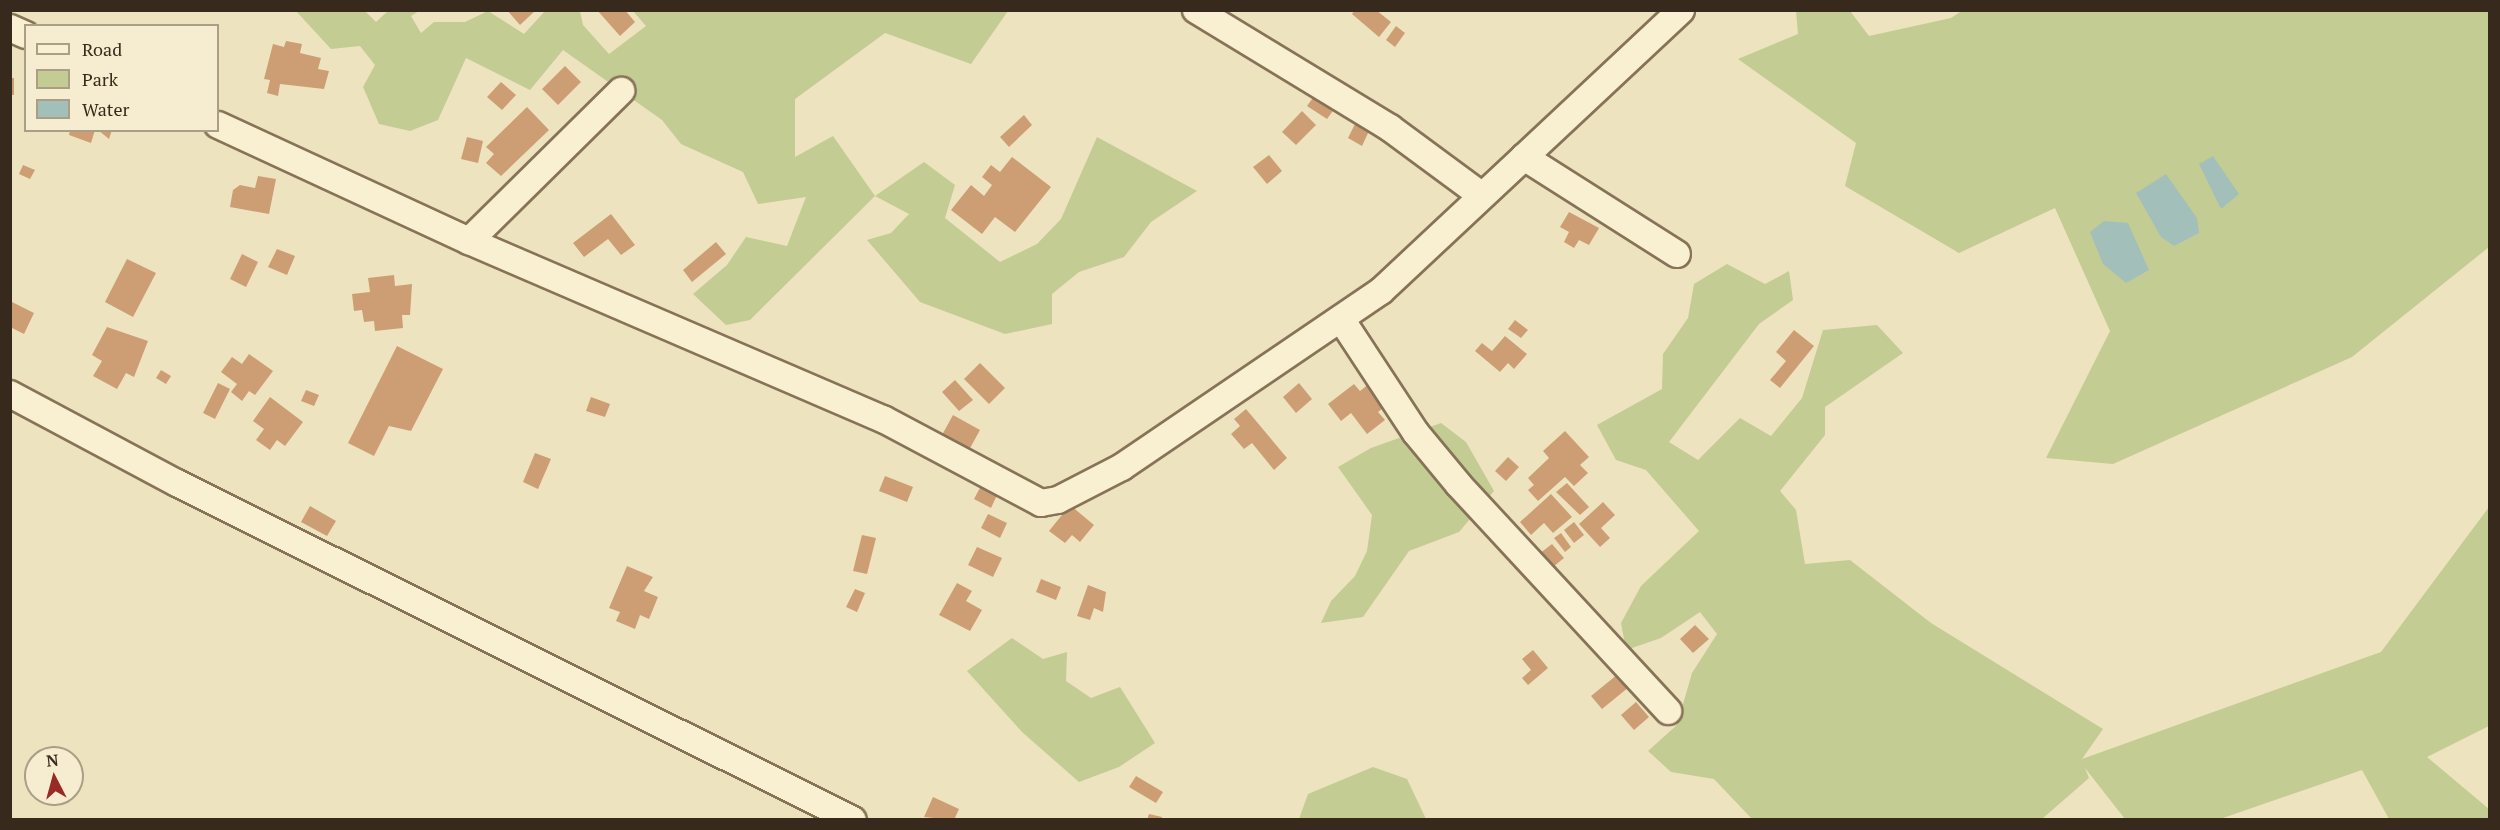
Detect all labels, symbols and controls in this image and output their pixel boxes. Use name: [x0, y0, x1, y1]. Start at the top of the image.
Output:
legend: [24, 24, 219, 132]
text: Road: [82, 37, 122, 61]
text: Park: [82, 67, 118, 91]
text: Water: [82, 97, 129, 121]
north arrow: [24, 746, 84, 806]
text: N: [45, 749, 60, 772]

